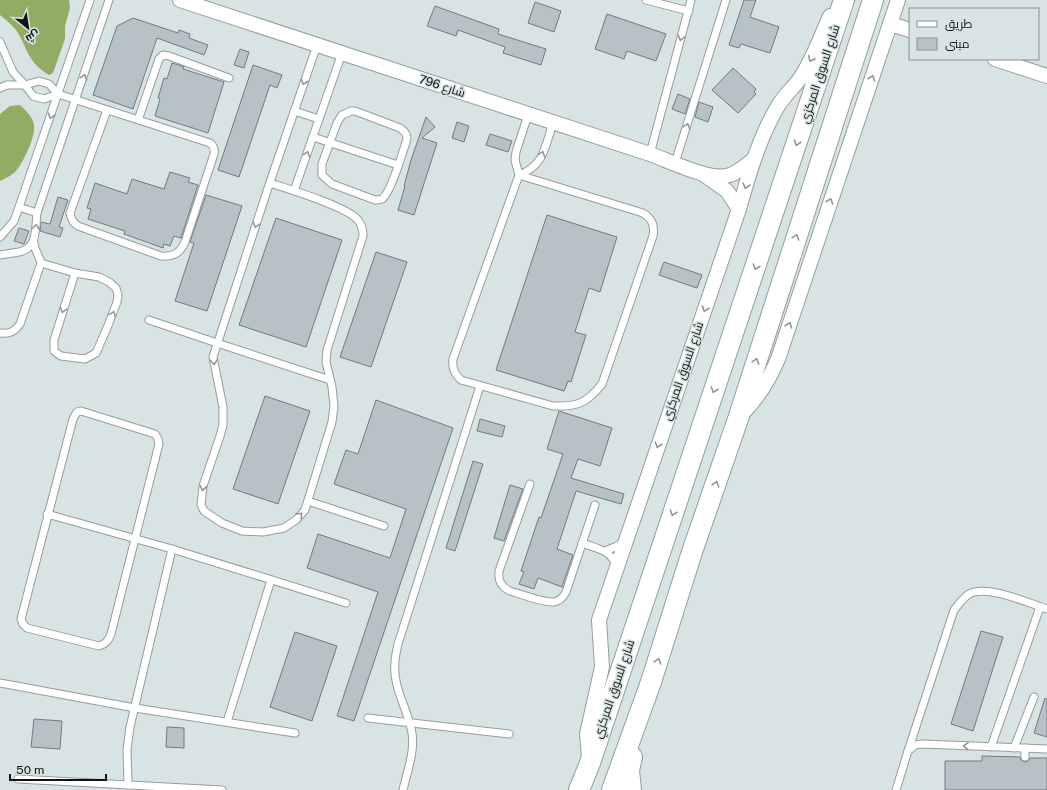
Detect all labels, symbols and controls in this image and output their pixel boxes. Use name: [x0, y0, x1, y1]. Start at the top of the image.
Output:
north arrow: [8, 8, 48, 48]
legend: [909, 8, 1039, 60]
text: طريق: [945, 17, 973, 31]
street label: شارع السوق المركزي: [797, 23, 845, 126]
text: ش: [23, 27, 42, 45]
one-way arrow: [678, 34, 686, 41]
text: مبنى: [945, 37, 970, 51]
one-way arrow: [808, 54, 816, 62]
street label: شارع 796: [417, 72, 467, 101]
one-way arrow: [79, 73, 88, 80]
one-way arrow: [867, 75, 876, 82]
one-way arrow: [301, 78, 309, 85]
one-way arrow: [47, 113, 55, 120]
one-way arrow: [682, 123, 690, 130]
one-way arrow: [793, 140, 802, 147]
one-way arrow: [538, 150, 546, 157]
one-way arrow: [302, 151, 310, 158]
one-way arrow: [742, 182, 751, 189]
one-way arrow: [826, 198, 834, 205]
one-way arrow: [252, 221, 260, 228]
one-way arrow: [31, 224, 40, 230]
one-way arrow: [792, 234, 800, 241]
one-way arrow: [752, 263, 761, 270]
one-way arrow: [701, 305, 710, 312]
one-way arrow: [59, 307, 68, 314]
one-way arrow: [108, 310, 116, 317]
street label: شارع السوق المركزي: [660, 320, 709, 423]
one-way arrow: [784, 321, 793, 328]
one-way arrow: [752, 357, 760, 364]
one-way arrow: [210, 359, 219, 365]
one-way arrow: [711, 386, 719, 393]
one-way arrow: [655, 442, 663, 449]
one-way arrow: [711, 481, 719, 488]
one-way arrow: [200, 485, 208, 491]
one-way arrow: [669, 510, 678, 517]
one-way arrow: [296, 512, 303, 520]
street label: شارع السوق المركزي: [591, 638, 640, 741]
one-way arrow: [653, 657, 661, 664]
one-way arrow: [963, 742, 969, 750]
scale bar: [10, 756, 106, 782]
text: 50 m: [16, 763, 44, 777]

